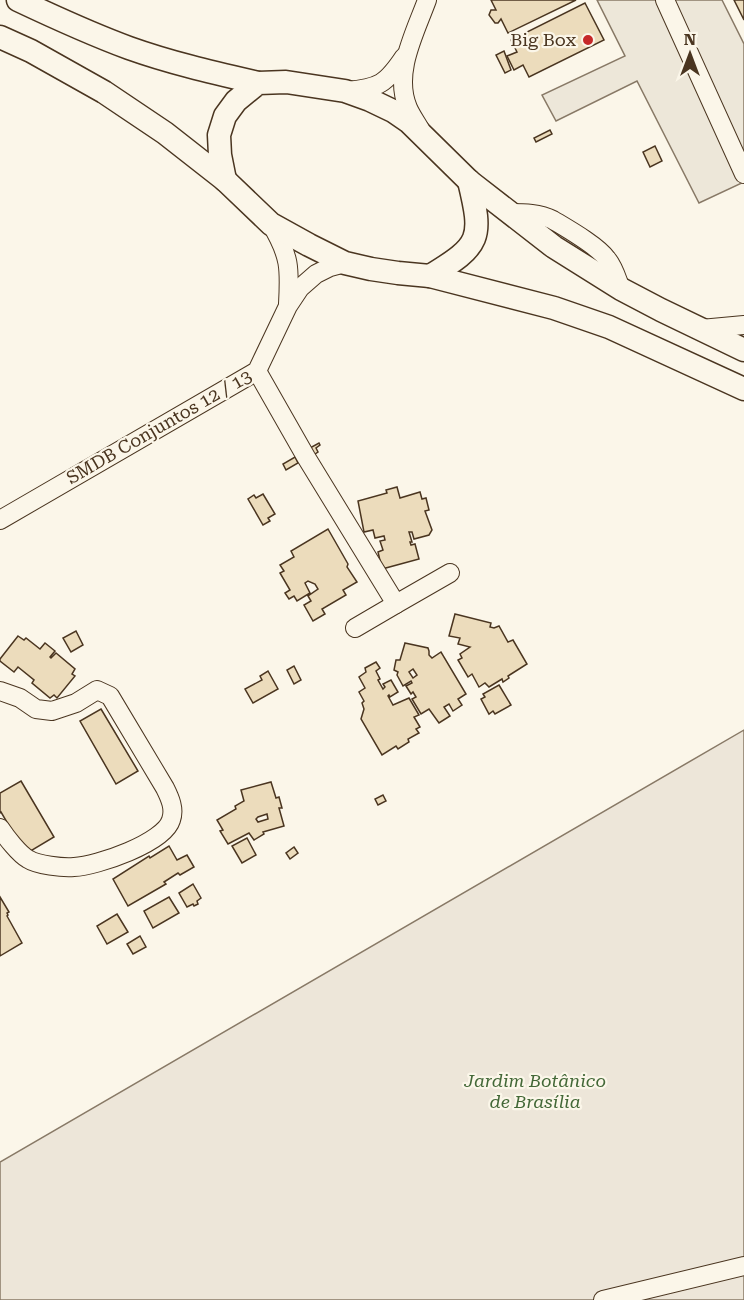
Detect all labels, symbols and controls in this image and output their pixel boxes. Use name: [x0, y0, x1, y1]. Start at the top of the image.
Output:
north arrow: [660, 24, 720, 84]
place label: Big Box: [510, 29, 577, 50]
text: N: [684, 30, 696, 49]
marker: Big Box: [581, 33, 595, 47]
street label: SMDB Conjuntos 12 / 13: [62, 365, 255, 488]
park label: Jardim Botânico de Brasília: [463, 1070, 606, 1112]

